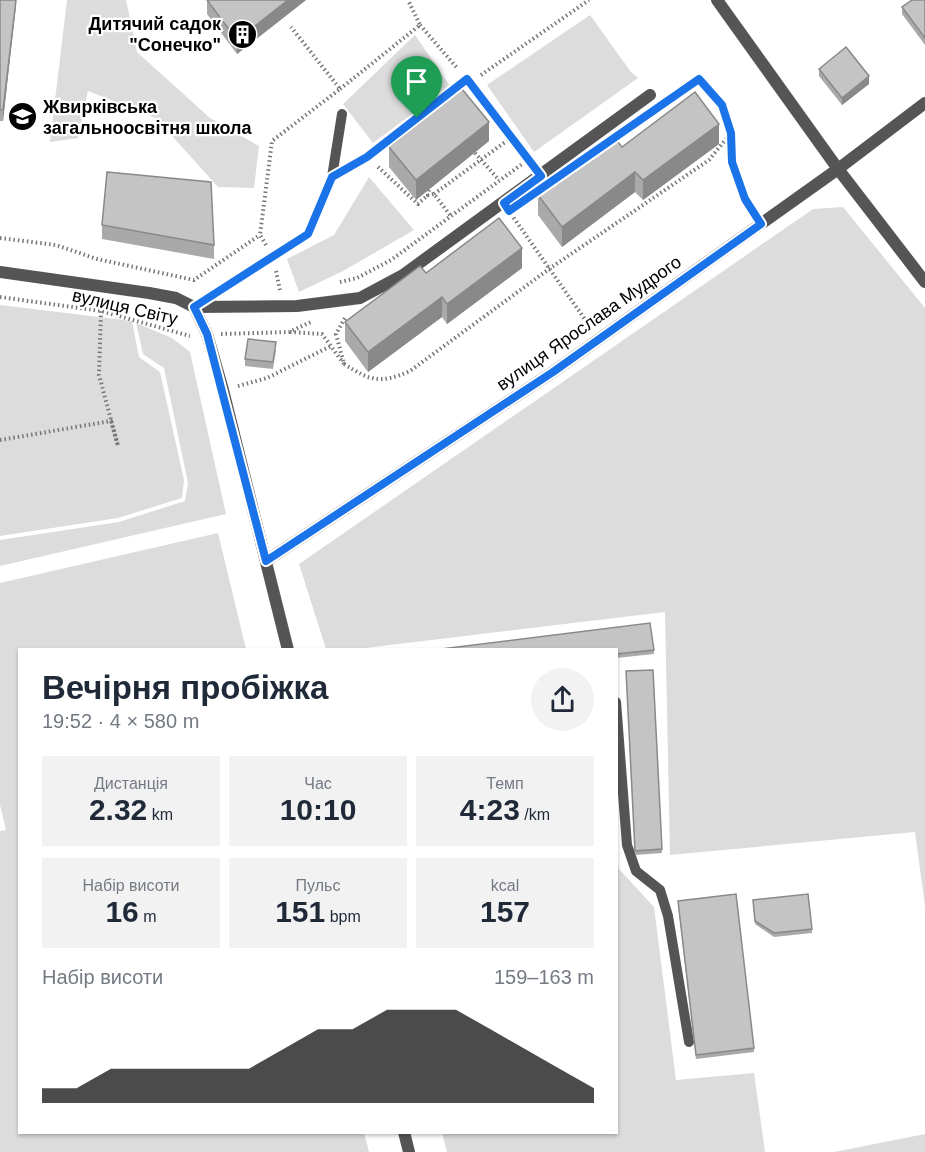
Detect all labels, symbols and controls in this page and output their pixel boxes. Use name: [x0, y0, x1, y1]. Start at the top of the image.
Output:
place label: Дитячий садок "Сонечко": [89, 14, 222, 55]
building icon: Дитячий садок "Сонечко": [226, 18, 258, 50]
pin: [391, 56, 442, 118]
icon: arrive: [400, 65, 433, 98]
place label: Жвирківська загальноосвітня школа: [42, 97, 252, 138]
school or university icon: Жвирківська загальноосвітня школа: [6, 101, 38, 133]
street label: вулиця Ярослава Мудрого: [493, 252, 685, 394]
street label: вулиця Світу: [70, 285, 180, 329]
button: share: [531, 668, 594, 731]
text: Вечірня пробіжка: [42, 669, 328, 706]
text: 19:52 · 4 × 580 m: [42, 710, 199, 732]
text: Дистанція: [94, 775, 168, 792]
text: Час: [304, 775, 332, 792]
text: Темп: [486, 775, 524, 792]
text: 2.32: [89, 793, 147, 826]
text: 10:10: [280, 793, 356, 826]
text: 4:23: [460, 793, 520, 826]
text: km: [147, 806, 173, 823]
text: /km: [520, 806, 550, 823]
text: Набір висоти: [83, 877, 179, 894]
text: Пульс: [296, 877, 340, 894]
text: kcal: [491, 877, 519, 894]
text: 16: [105, 895, 139, 928]
text: 151: [275, 895, 325, 928]
text: 157: [480, 895, 530, 928]
text: m: [139, 908, 157, 925]
text: bpm: [325, 908, 361, 925]
text: Набір висоти: [42, 966, 163, 988]
text: 159–163 m: [494, 966, 594, 988]

